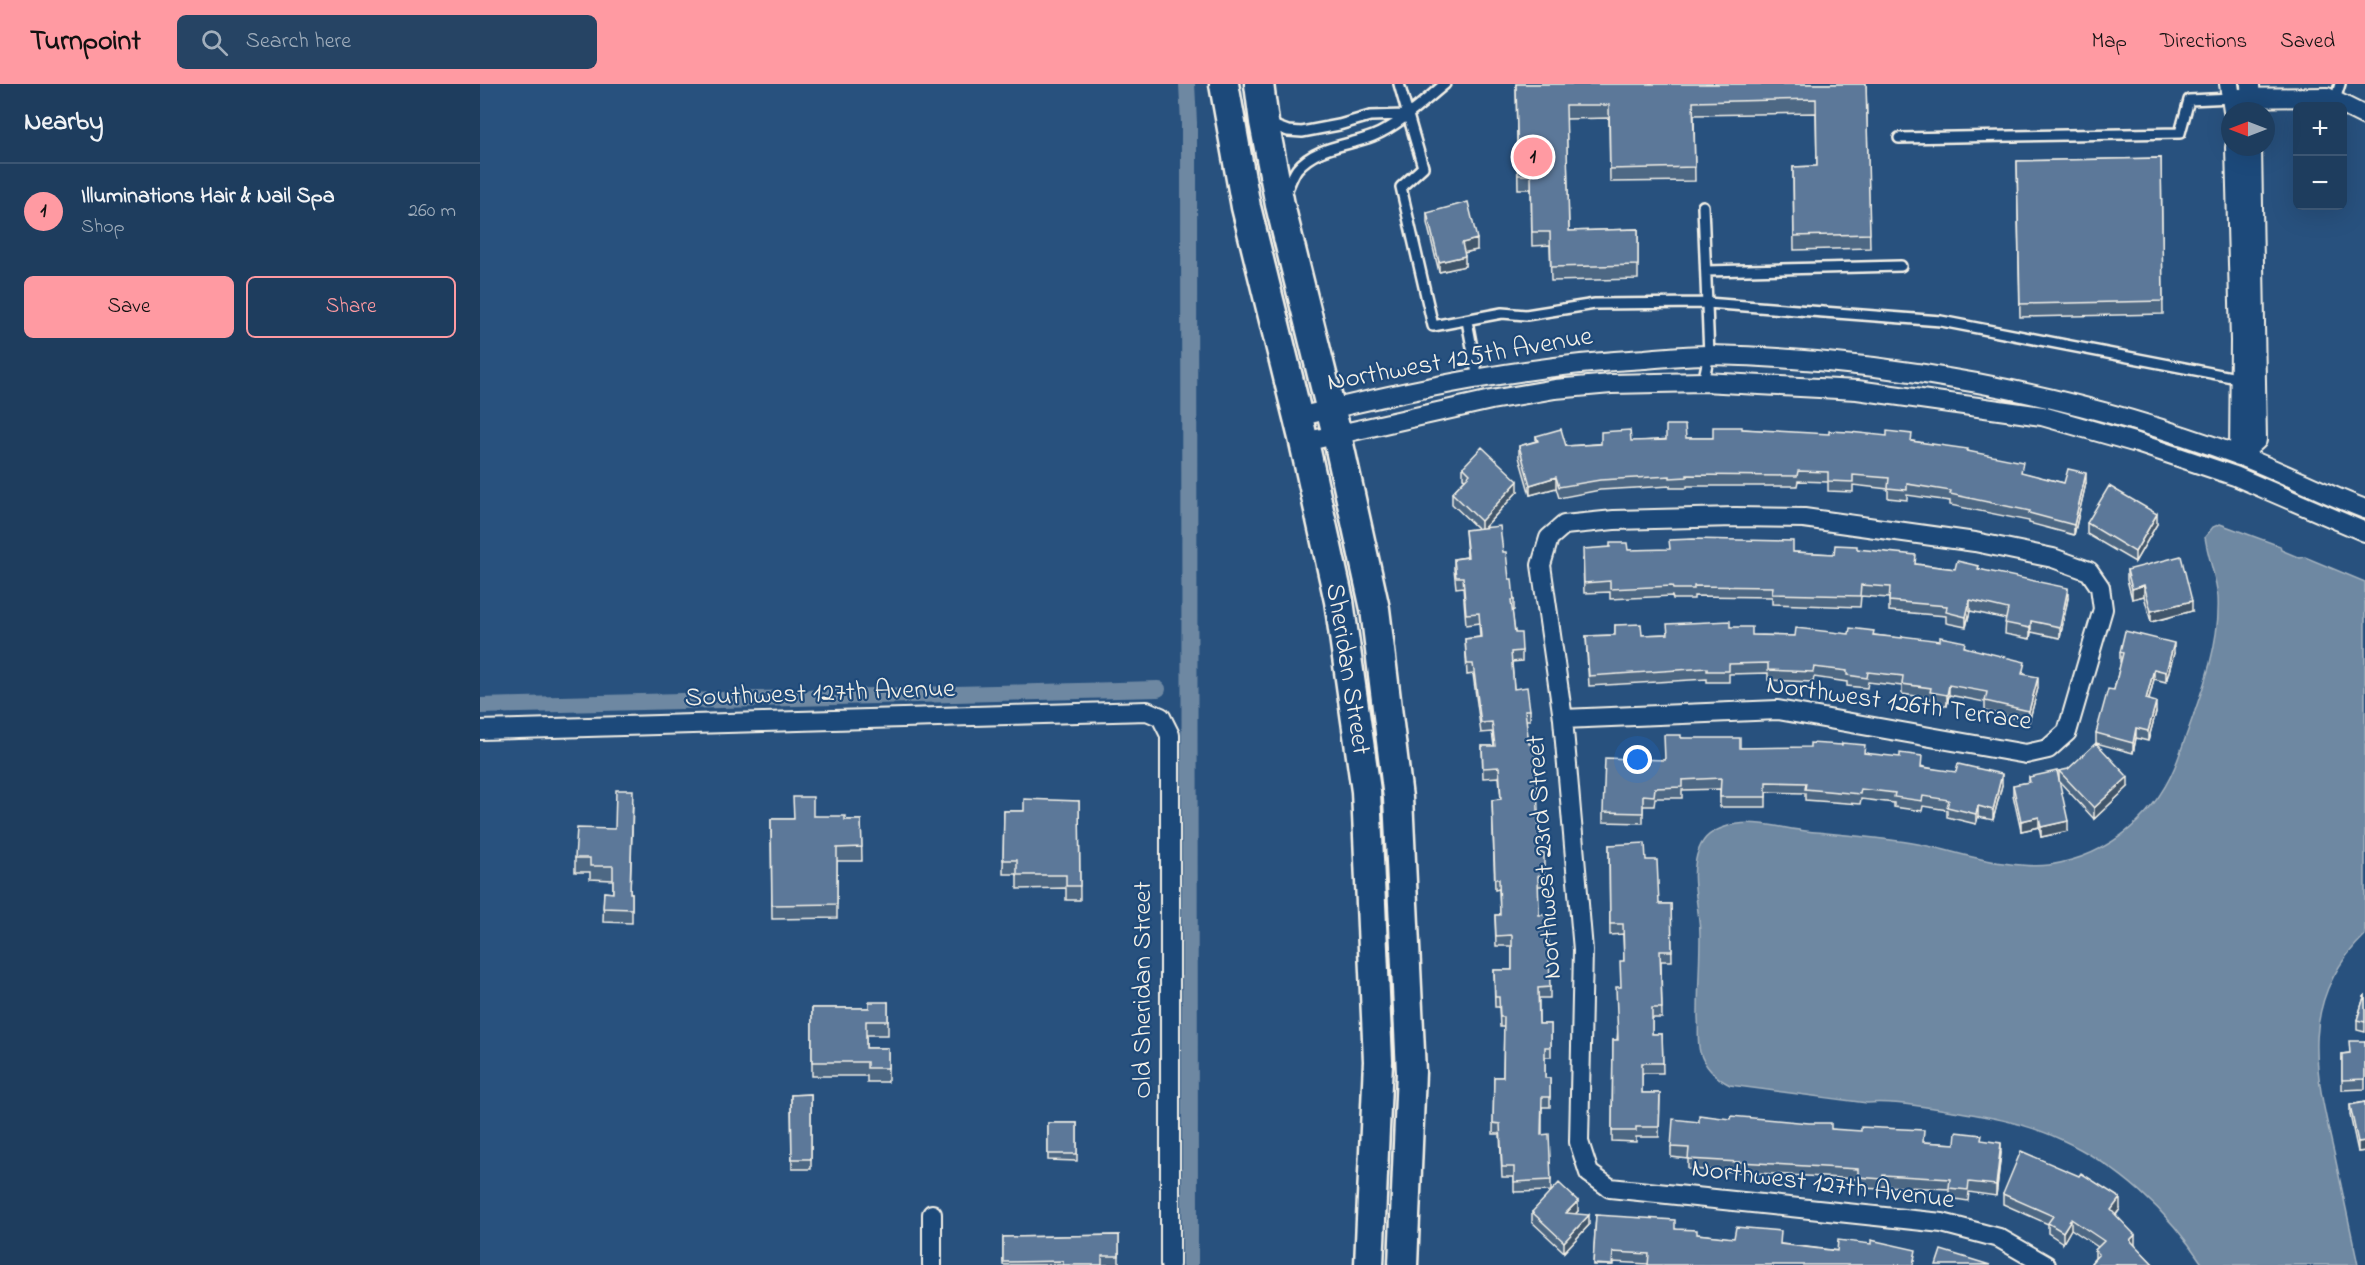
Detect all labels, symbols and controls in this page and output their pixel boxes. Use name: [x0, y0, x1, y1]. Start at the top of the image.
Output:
search box: [177, 15, 597, 69]
text: Turnpoint: [30, 22, 141, 63]
icon: search: [198, 26, 231, 59]
text: Search here: [246, 26, 351, 58]
text: Map: [2091, 27, 2127, 57]
text: Directions: [2160, 27, 2247, 57]
text: Saved: [2280, 27, 2335, 57]
north arrow: [2221, 102, 2275, 156]
map controls: [2293, 102, 2347, 210]
button: +: [2293, 102, 2347, 156]
text: Nearby: [24, 104, 103, 142]
pin: 1: [1514, 134, 1552, 180]
button: −: [2293, 156, 2347, 210]
text: Illuminations Hair & Nail Spa: [81, 181, 335, 213]
text: 1: [40, 197, 47, 226]
text: 260 m: [408, 197, 456, 226]
text: Shop: [81, 213, 125, 242]
button: Save: [24, 276, 234, 338]
button: Share: [246, 276, 456, 338]
street label: Northwest 125th Avenue: [1324, 317, 1597, 403]
street label: Sheridan Street: [1314, 580, 1380, 758]
street label: Northwest 126th Terrace: [1764, 666, 2035, 742]
street label: Southwest 127th Avenue: [684, 670, 957, 718]
street label: Northwest 23rd Street: [1517, 734, 1573, 980]
your location: [1623, 745, 1652, 774]
street label: Old Sheridan Street: [1124, 881, 1163, 1099]
street label: Northwest 127th Avenue: [1689, 1150, 1957, 1221]

